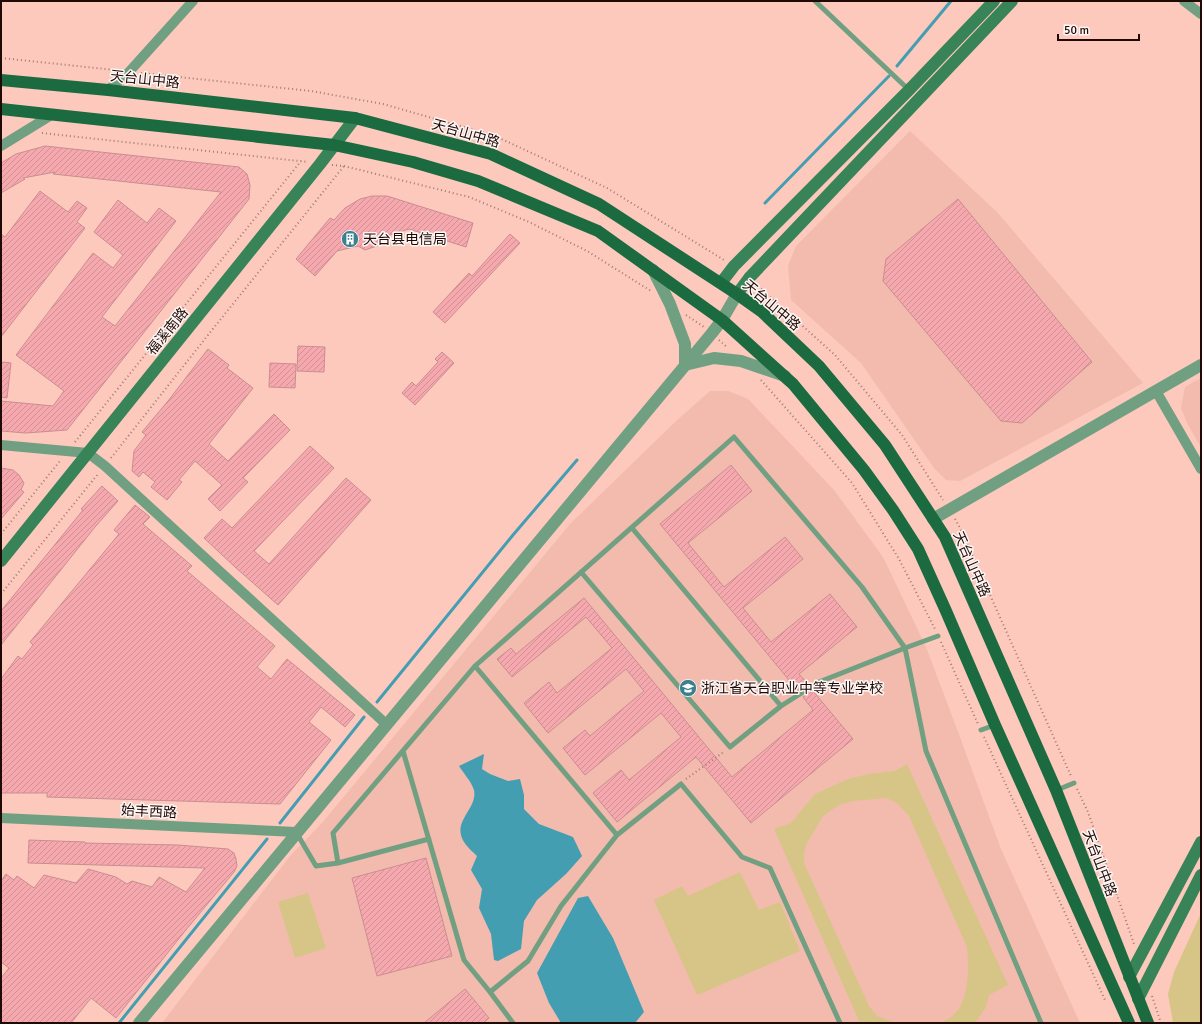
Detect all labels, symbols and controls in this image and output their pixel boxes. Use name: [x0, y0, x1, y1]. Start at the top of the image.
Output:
scale bar: [1058, 16, 1139, 42]
text: 50 m: [1064, 23, 1089, 38]
street label: 天台山中路: [109, 67, 181, 92]
street label: 天台山中路: [430, 116, 502, 151]
building icon: 天台县电信局: [340, 229, 360, 249]
place label: 天台县电信局: [363, 231, 447, 248]
street label: 天台山中路: [739, 276, 804, 334]
street label: 福溪南路: [143, 304, 192, 358]
street label: 天台山中路: [950, 529, 994, 600]
school or university icon: 浙江省天台职业中等专业学校: [678, 678, 698, 698]
place label: 浙江省天台职业中等专业学校: [701, 680, 883, 697]
street label: 始丰西路: [121, 802, 177, 821]
street label: 天台山中路: [1079, 827, 1120, 899]

